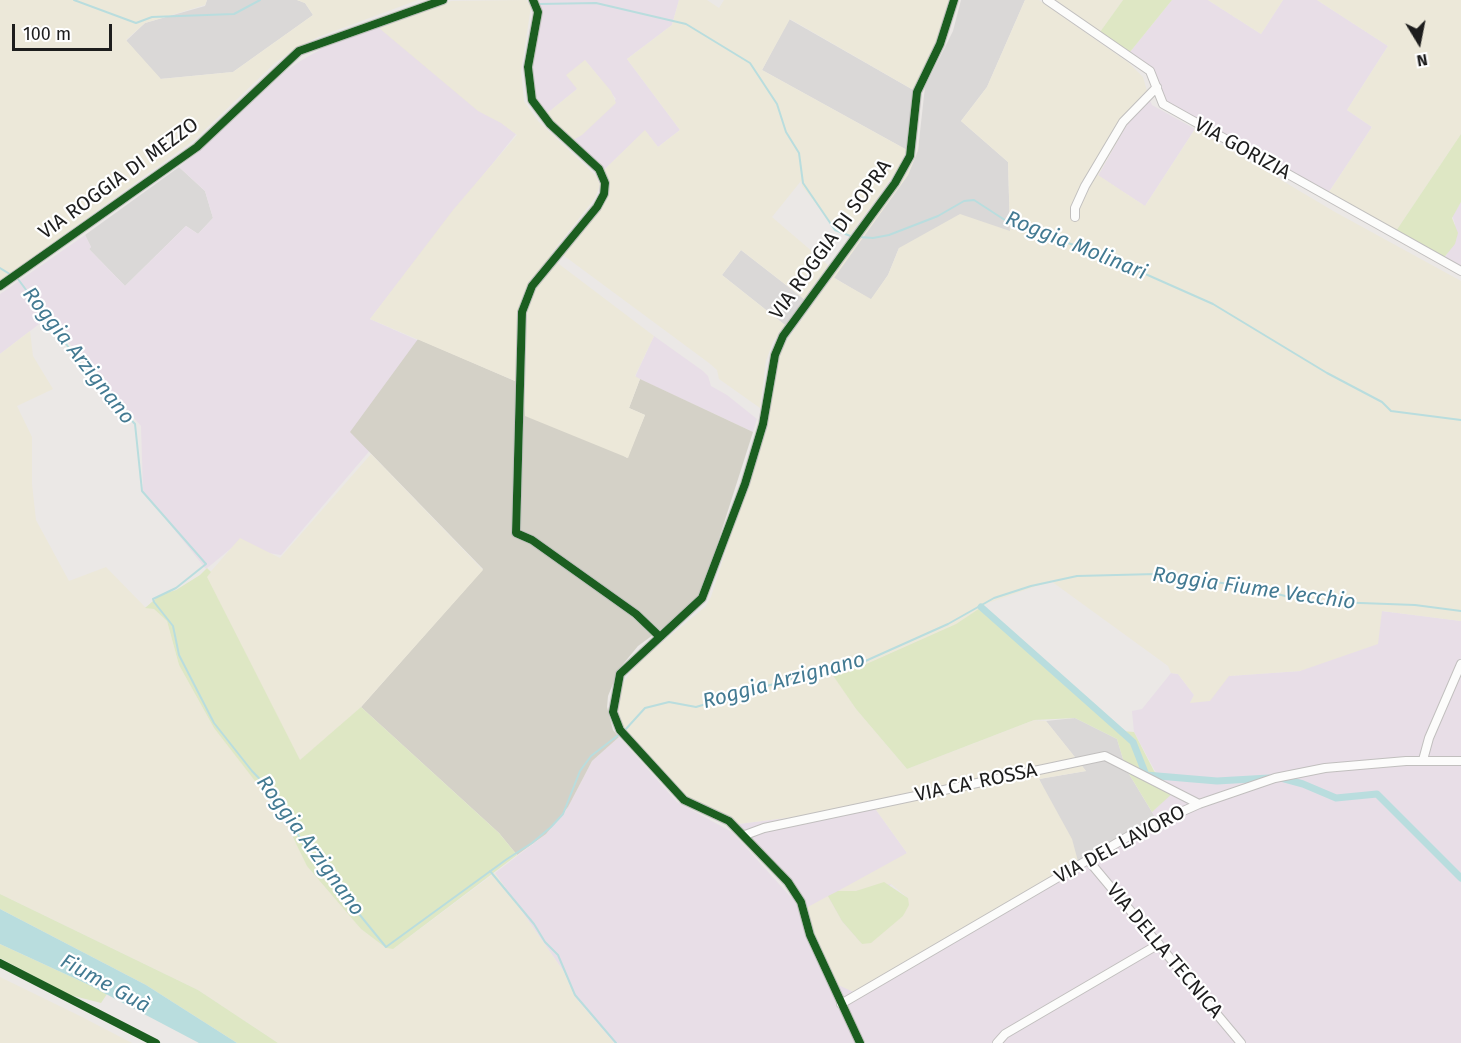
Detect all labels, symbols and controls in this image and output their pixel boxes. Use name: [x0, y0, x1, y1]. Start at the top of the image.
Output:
scale bar: [15, 12, 116, 50]
north arrow: [1389, 12, 1449, 72]
text: 100 m: [23, 23, 71, 45]
text: N: [1415, 50, 1429, 70]
street label: VIA ROGGIA DI MEZZO: [34, 113, 204, 245]
street label: VIA GORIZIA: [1190, 113, 1294, 185]
street label: VIA ROGGIA DI SOPRA: [765, 156, 897, 324]
water label: Roggia Molinari: [1002, 206, 1150, 286]
water label: Roggia Arzignano: [17, 282, 139, 430]
water label: Roggia Fiume Vecchio: [1151, 562, 1357, 616]
water label: Roggia Arzignano: [700, 647, 868, 715]
street label: VIA CA' ROSSA: [913, 758, 1039, 808]
water label: Roggia Arzignano: [251, 771, 369, 921]
street label: VIA DEL LAVORO: [1051, 801, 1189, 889]
street label: VIA DELLA TECNICA: [1101, 879, 1227, 1023]
water label: Fiume Guà: [56, 949, 154, 1019]

